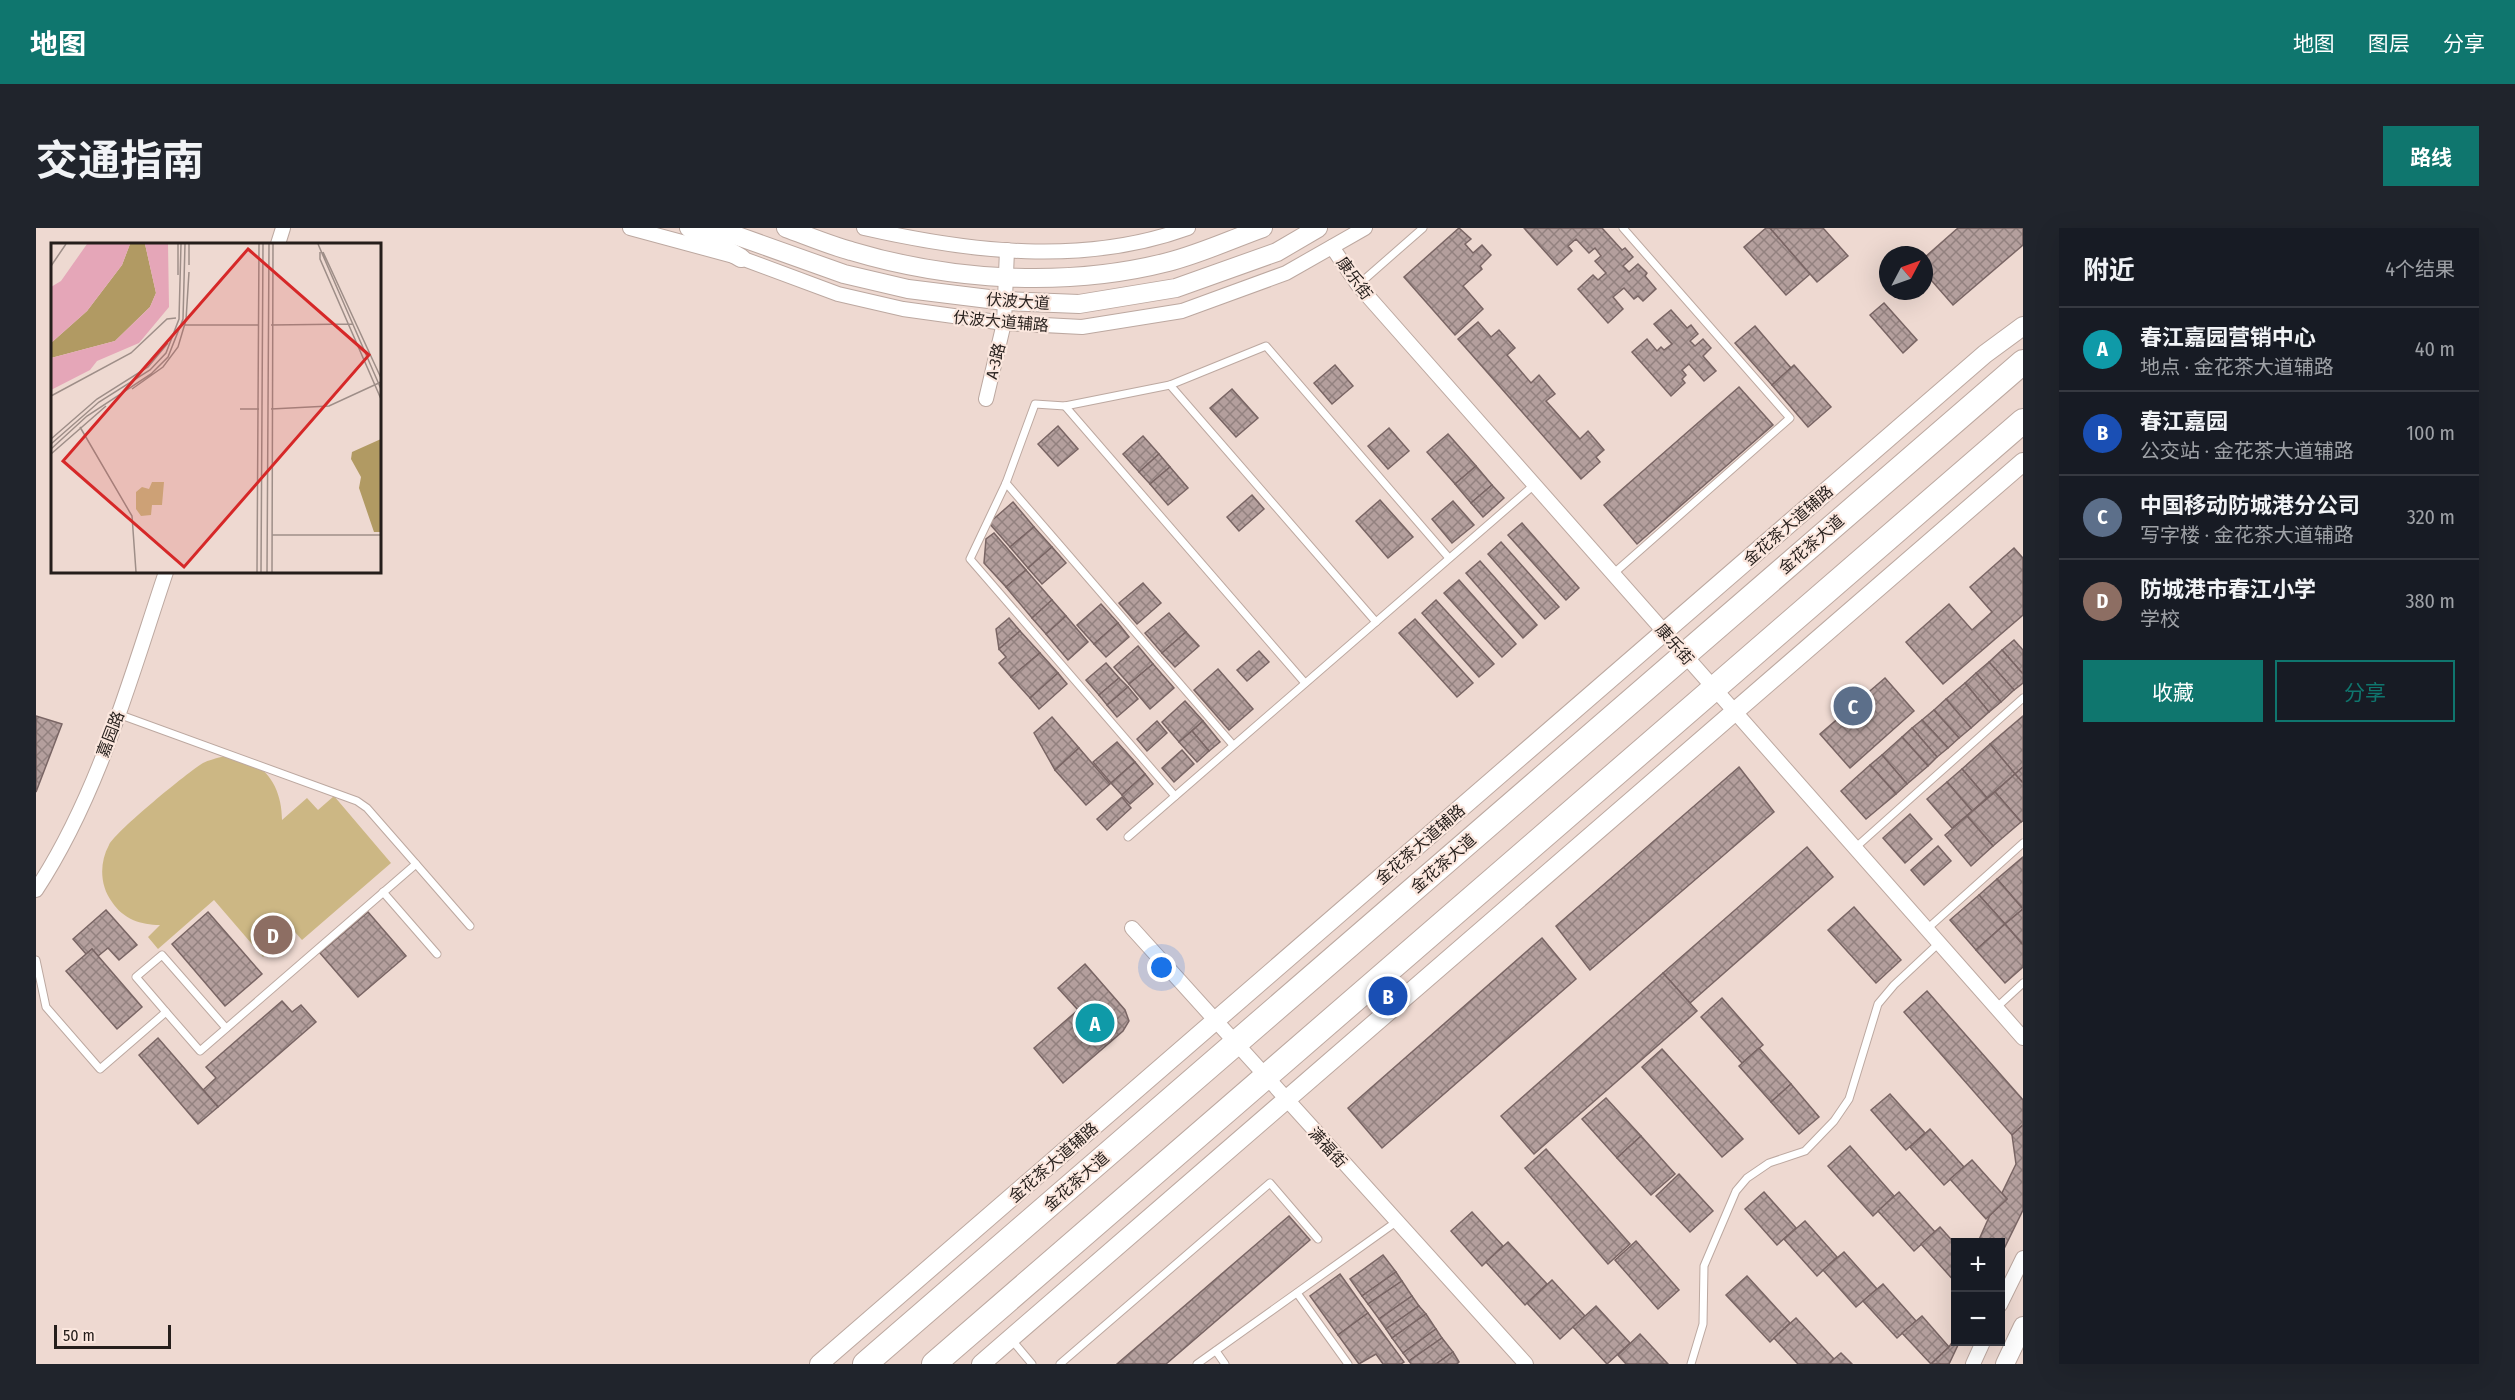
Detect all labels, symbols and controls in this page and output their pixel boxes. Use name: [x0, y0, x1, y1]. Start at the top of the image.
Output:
text: 地图: [30, 28, 86, 61]
text: 地图: [2293, 31, 2335, 57]
text: 图层: [2368, 31, 2410, 57]
text: 分享: [2443, 31, 2485, 57]
button: 路线: [2383, 126, 2479, 186]
text: 交通指南: [36, 136, 204, 186]
inset map: [51, 243, 381, 573]
north arrow: [1879, 246, 1933, 300]
street label: 康乐街: [1333, 253, 1376, 303]
text: 附近: [2083, 255, 2135, 286]
text: 4个结果: [2385, 257, 2455, 281]
street label: 伏波大道: [985, 290, 1051, 313]
street label: 伏波大道辅路: [952, 308, 1050, 335]
text: 春江嘉园营销中心: [2140, 324, 2316, 351]
text: A: [2097, 337, 2108, 361]
text: 40 m: [2415, 337, 2455, 361]
street label: A-3路: [982, 341, 1009, 381]
text: 地点 · 金花茶大道辅路: [2140, 355, 2334, 379]
text: 春江嘉园: [2140, 408, 2228, 435]
text: B: [2097, 421, 2108, 445]
text: 100 m: [2406, 421, 2455, 445]
text: 公交站 · 金花茶大道辅路: [2140, 439, 2354, 463]
street label: 金花茶大道辅路: [1739, 481, 1837, 569]
text: 中国移动防城港分公司: [2140, 492, 2360, 519]
text: C: [2097, 505, 2108, 529]
text: 320 m: [2407, 505, 2455, 529]
street label: 金花茶大道: [1775, 511, 1847, 577]
text: 写字楼 · 金花茶大道辅路: [2140, 523, 2354, 547]
text: 防城港市春江小学: [2140, 576, 2316, 603]
text: D: [2097, 589, 2108, 613]
text: 380 m: [2405, 589, 2455, 613]
text: 学校: [2140, 607, 2180, 631]
street label: 康乐街: [1652, 620, 1698, 669]
button: 收藏: [2083, 660, 2263, 722]
button: 分享: [2275, 660, 2455, 722]
pin: C: [1834, 684, 1872, 728]
street label: 嘉园路: [93, 708, 128, 760]
street label: 金花茶大道辅路: [1371, 800, 1469, 888]
street label: 金花茶大道: [1407, 830, 1479, 896]
pin: D: [254, 912, 292, 958]
your location: [1147, 953, 1176, 982]
pin: B: [1368, 974, 1408, 1018]
pin: A: [1076, 1000, 1114, 1046]
street label: 金花茶大道辅路: [1004, 1118, 1102, 1206]
street label: 满福街: [1305, 1123, 1351, 1172]
street label: 金花茶大道: [1040, 1148, 1112, 1214]
map controls: [1951, 1238, 2005, 1346]
button: +: [1951, 1238, 2005, 1292]
button: −: [1951, 1292, 2005, 1346]
scale bar: [54, 1322, 171, 1350]
text: 50 m: [63, 1326, 95, 1345]

